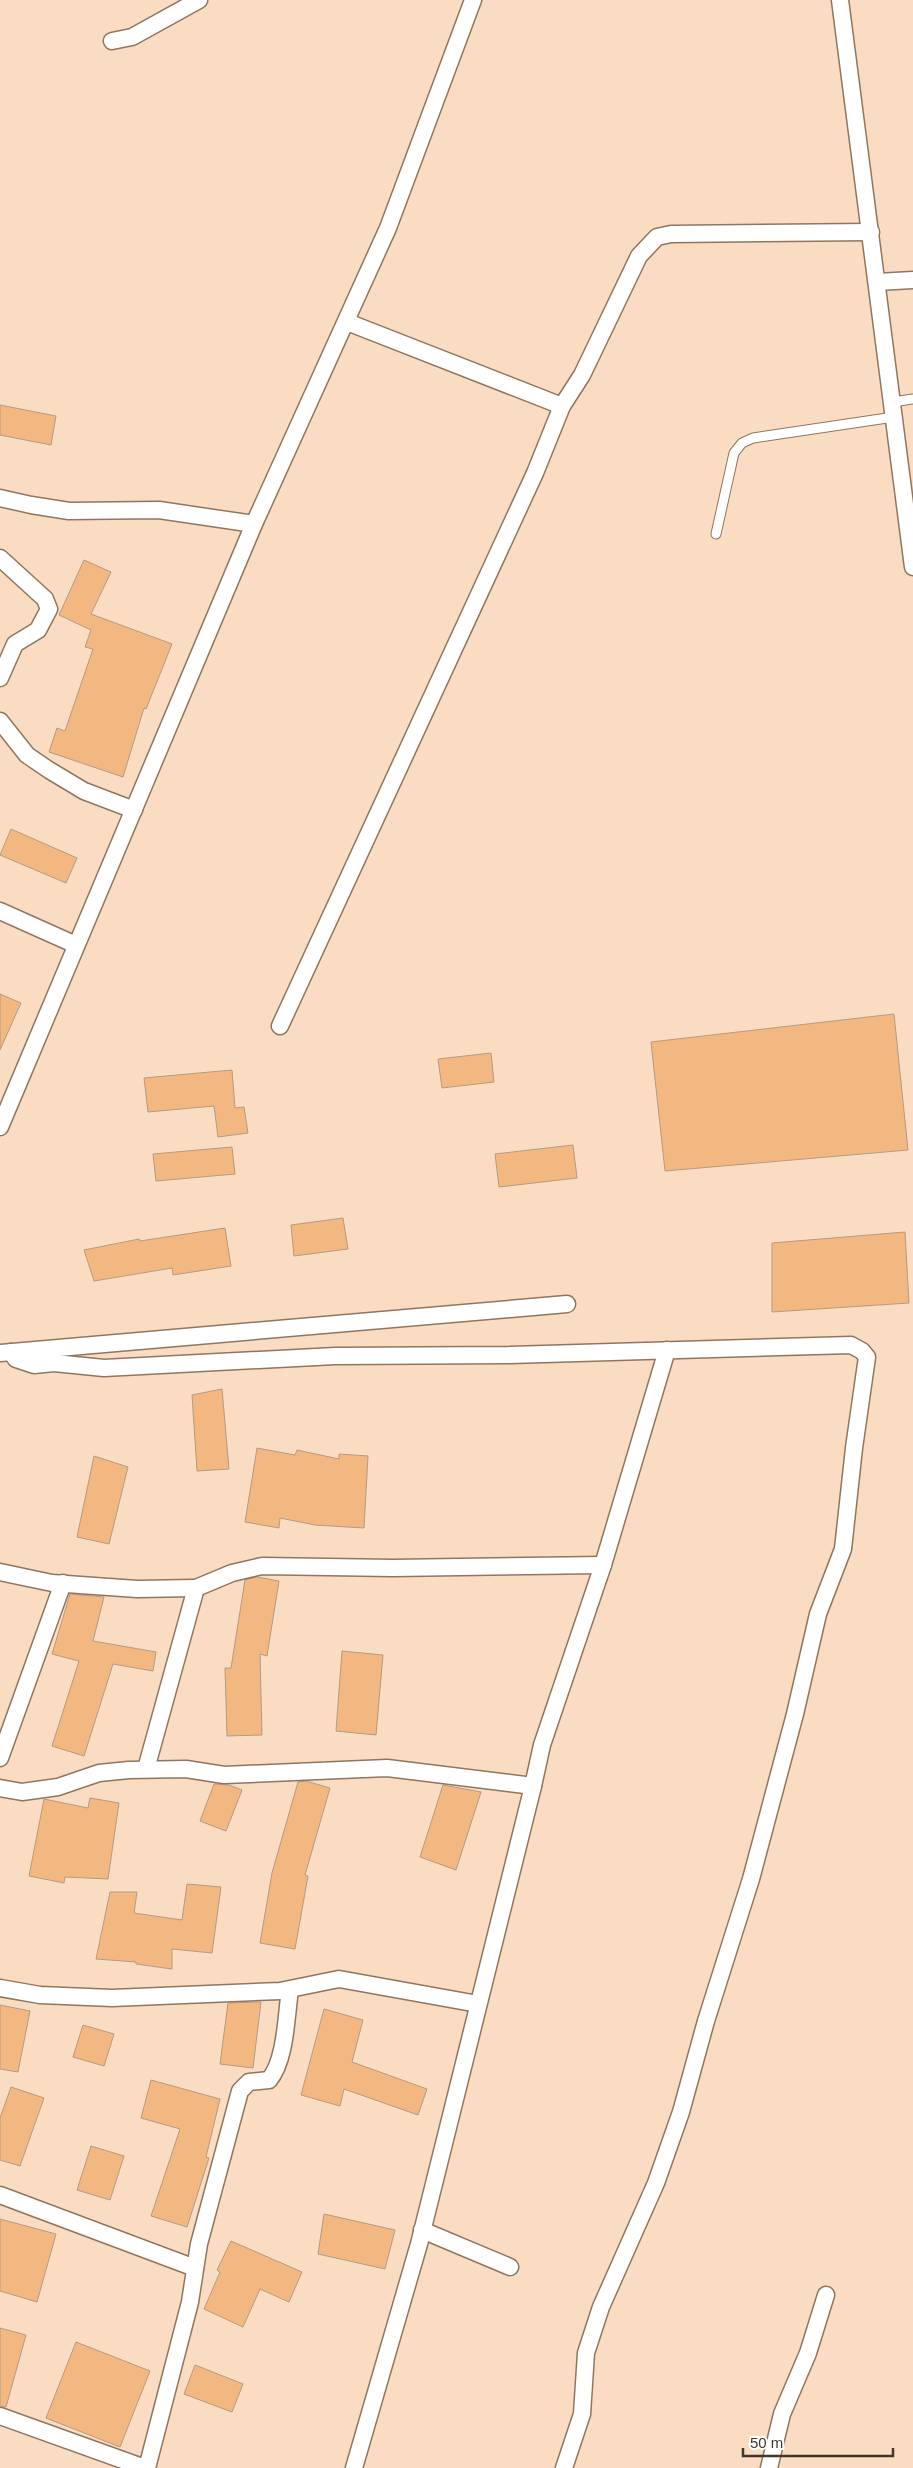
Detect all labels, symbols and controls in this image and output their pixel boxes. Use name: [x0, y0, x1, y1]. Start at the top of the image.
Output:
scale bar: [743, 2426, 893, 2458]
text: 50 m: [750, 2434, 783, 2451]

